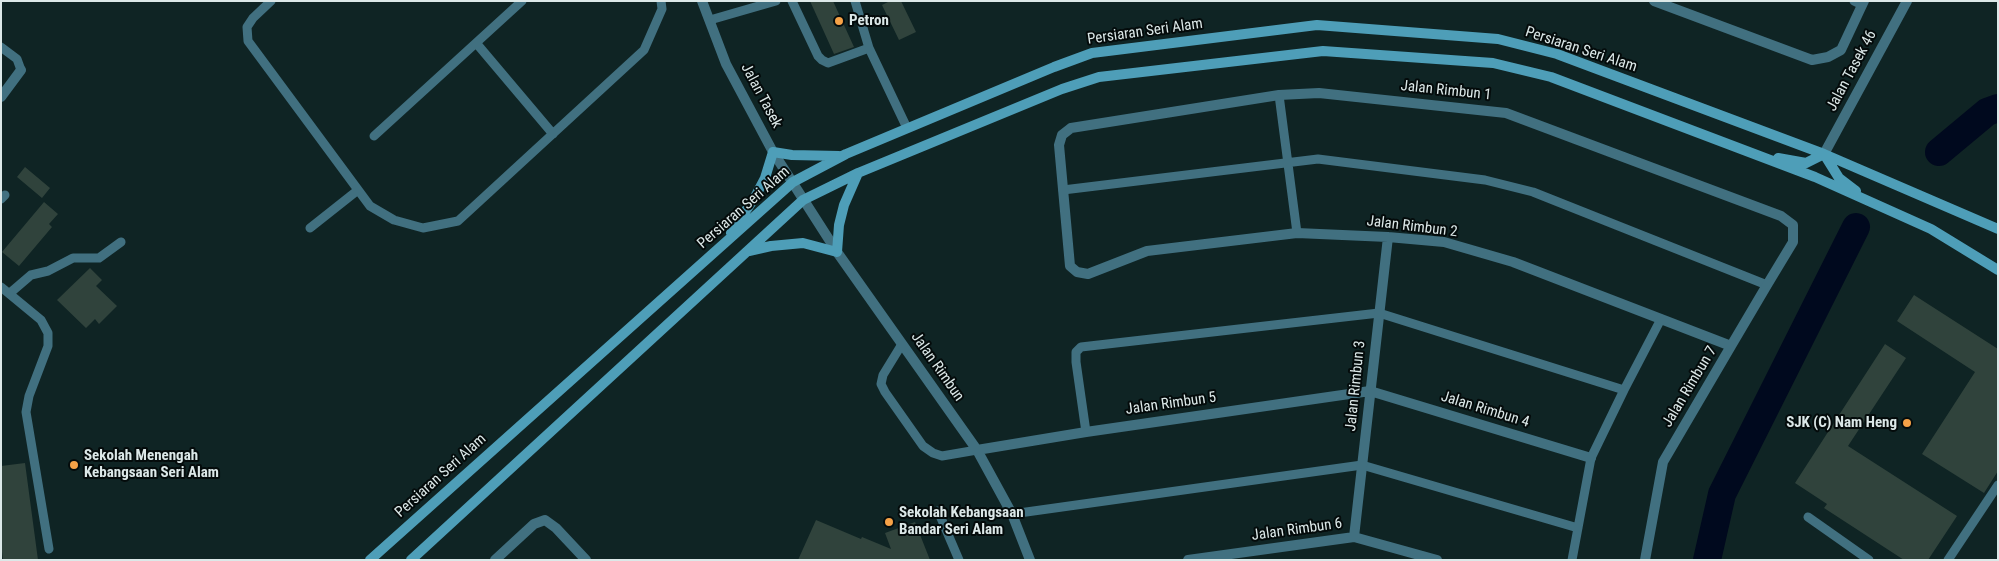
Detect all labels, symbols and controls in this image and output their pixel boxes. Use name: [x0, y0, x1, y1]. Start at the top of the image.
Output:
place label: Petron: [849, 12, 889, 30]
marker: Petron: [833, 15, 845, 27]
street label: Persiaran Seri Alam: [1086, 15, 1204, 49]
street label: Persiaran Seri Alam: [1523, 23, 1639, 77]
street label: Jalan Tasek 46: [1823, 28, 1881, 114]
street label: Jalan Tasek: [736, 61, 786, 131]
street label: Jalan Rimbun 1: [1400, 77, 1492, 105]
street label: Persiaran Seri Alam: [694, 163, 794, 253]
street label: Jalan Rimbun 2: [1366, 213, 1458, 241]
street label: Jalan Rimbun: [907, 329, 967, 405]
street label: Jalan Rimbun 3: [1342, 340, 1370, 432]
street label: Jalan Rimbun 7: [1659, 343, 1721, 431]
street label: Jalan Rimbun 4: [1439, 388, 1531, 432]
street label: Jalan Rimbun 5: [1125, 389, 1217, 419]
place label: SJK (C) Nam Heng: [1786, 414, 1897, 432]
marker: SJK (C) Nam Heng: [1901, 417, 1913, 429]
street label: Persiaran Seri Alam: [392, 430, 490, 522]
place label: Sekolah Menengah Kebangsaan Seri Alam: [84, 447, 219, 482]
marker: Sekolah Menengah Kebangsaan Seri Alam: [68, 459, 80, 471]
place label: Sekolah Kebangsaan Bandar Seri Alam: [899, 504, 1024, 539]
street label: Jalan Rimbun 6: [1251, 515, 1343, 545]
marker: Sekolah Kebangsaan Bandar Seri Alam: [883, 516, 895, 528]

